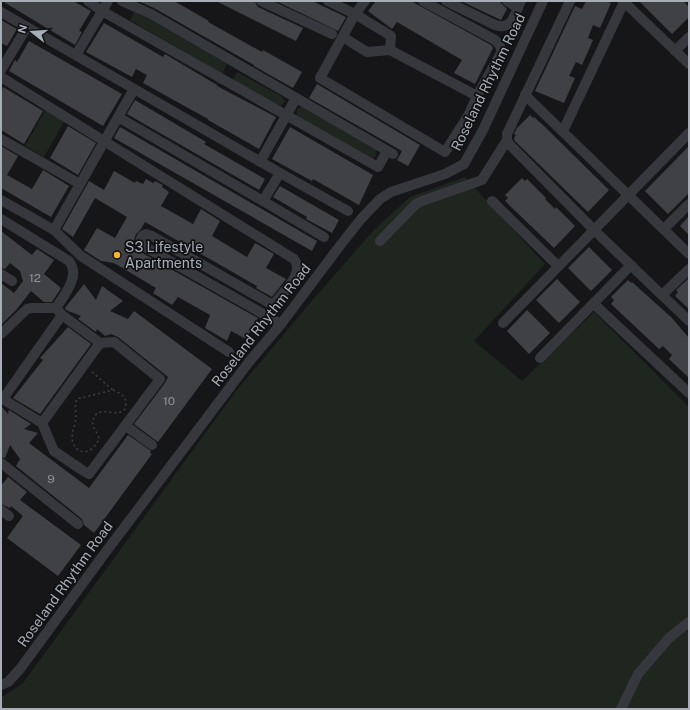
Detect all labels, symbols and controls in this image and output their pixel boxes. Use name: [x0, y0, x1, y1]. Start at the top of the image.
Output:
street label: Roseland Rhythm Road: [448, 11, 528, 153]
north arrow: [12, 12, 52, 52]
text: N: [15, 23, 29, 35]
place label: S3 Lifestyle Apartments: [125, 239, 203, 271]
marker: S3 Lifestyle Apartments: [112, 250, 122, 260]
street label: Roseland Rhythm Road: [208, 261, 314, 389]
house number: 12: [29, 271, 41, 285]
house number: 10: [163, 394, 175, 408]
house number: 9: [47, 472, 55, 486]
street label: Roseland Rhythm Road: [14, 518, 116, 650]

